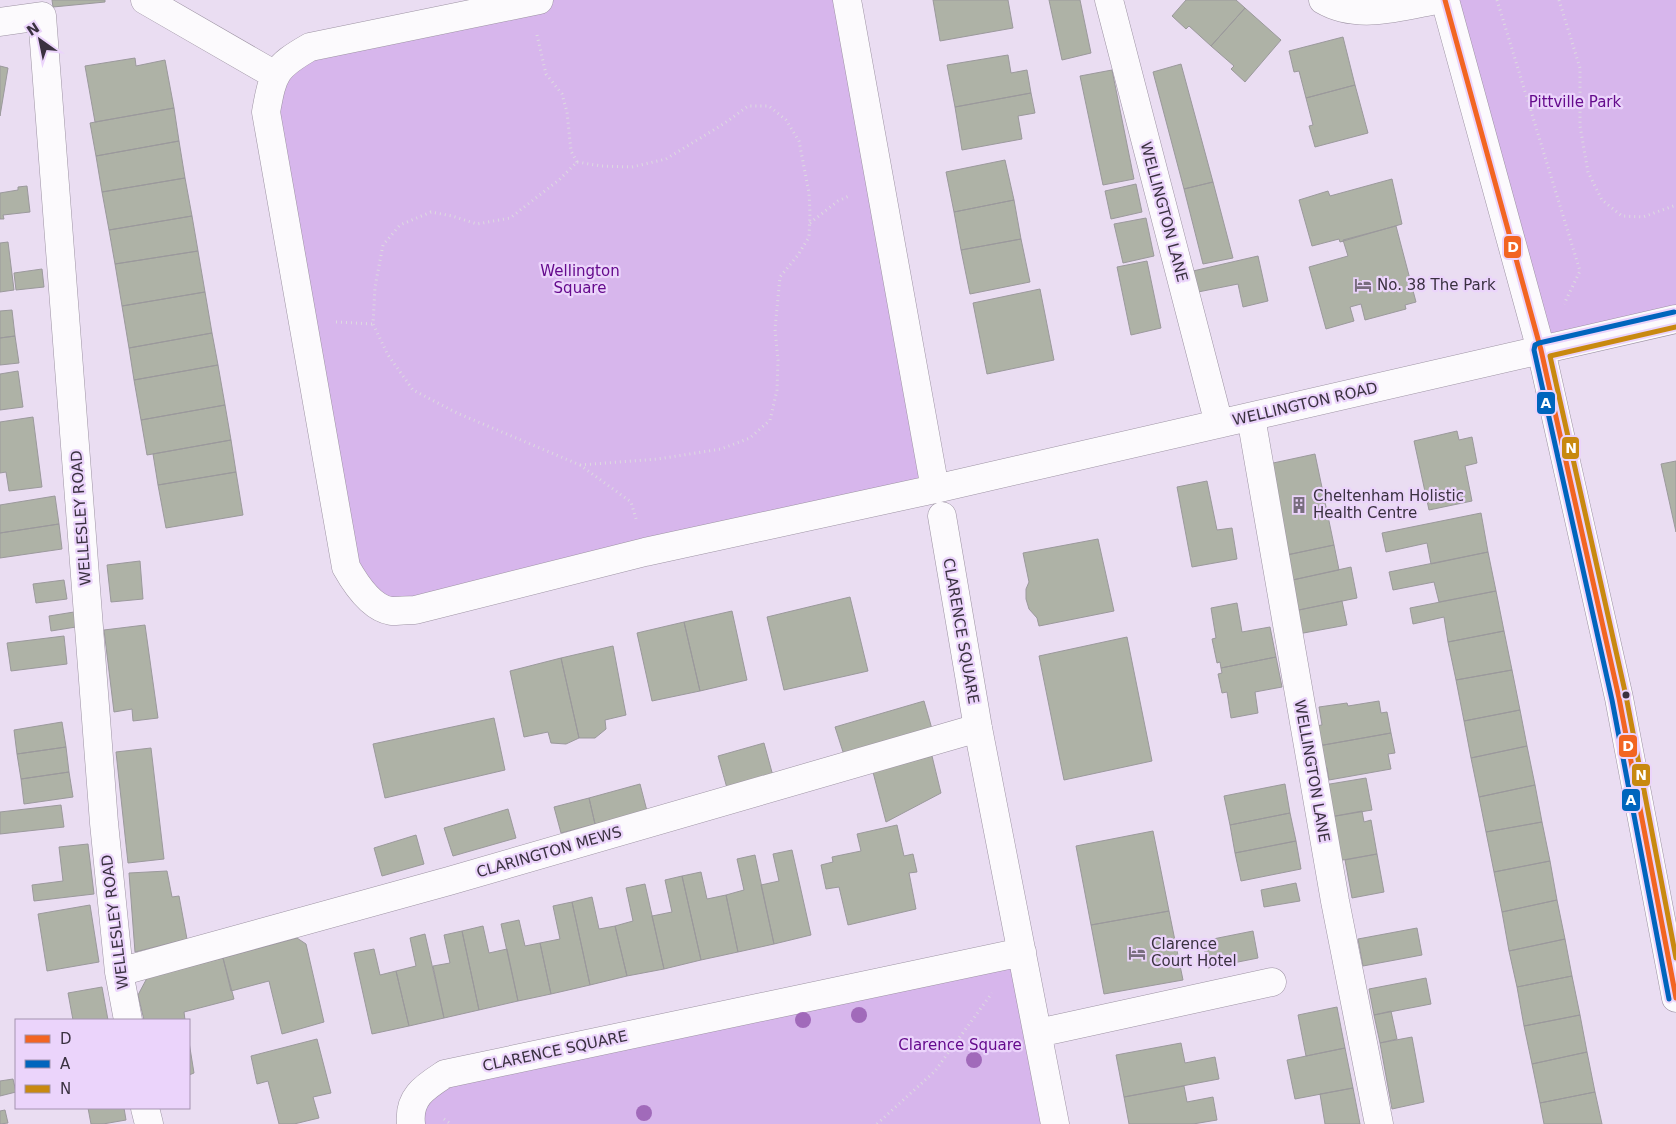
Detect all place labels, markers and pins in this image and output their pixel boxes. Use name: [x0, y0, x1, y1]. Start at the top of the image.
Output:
hotel icon: No. 38 The Park: [1353, 275, 1373, 295]
place label: No. 38 The Park: [1377, 276, 1496, 294]
place label: Cheltenham Holistic Health Centre: [1313, 487, 1464, 522]
building icon: Cheltenham Holistic Health Centre: [1289, 495, 1309, 515]
unlabelled marker: [1621, 690, 1631, 700]
place label: Clarence Court Hotel: [1151, 935, 1237, 970]
hotel icon: Clarence Court Hotel: [1127, 943, 1147, 963]

